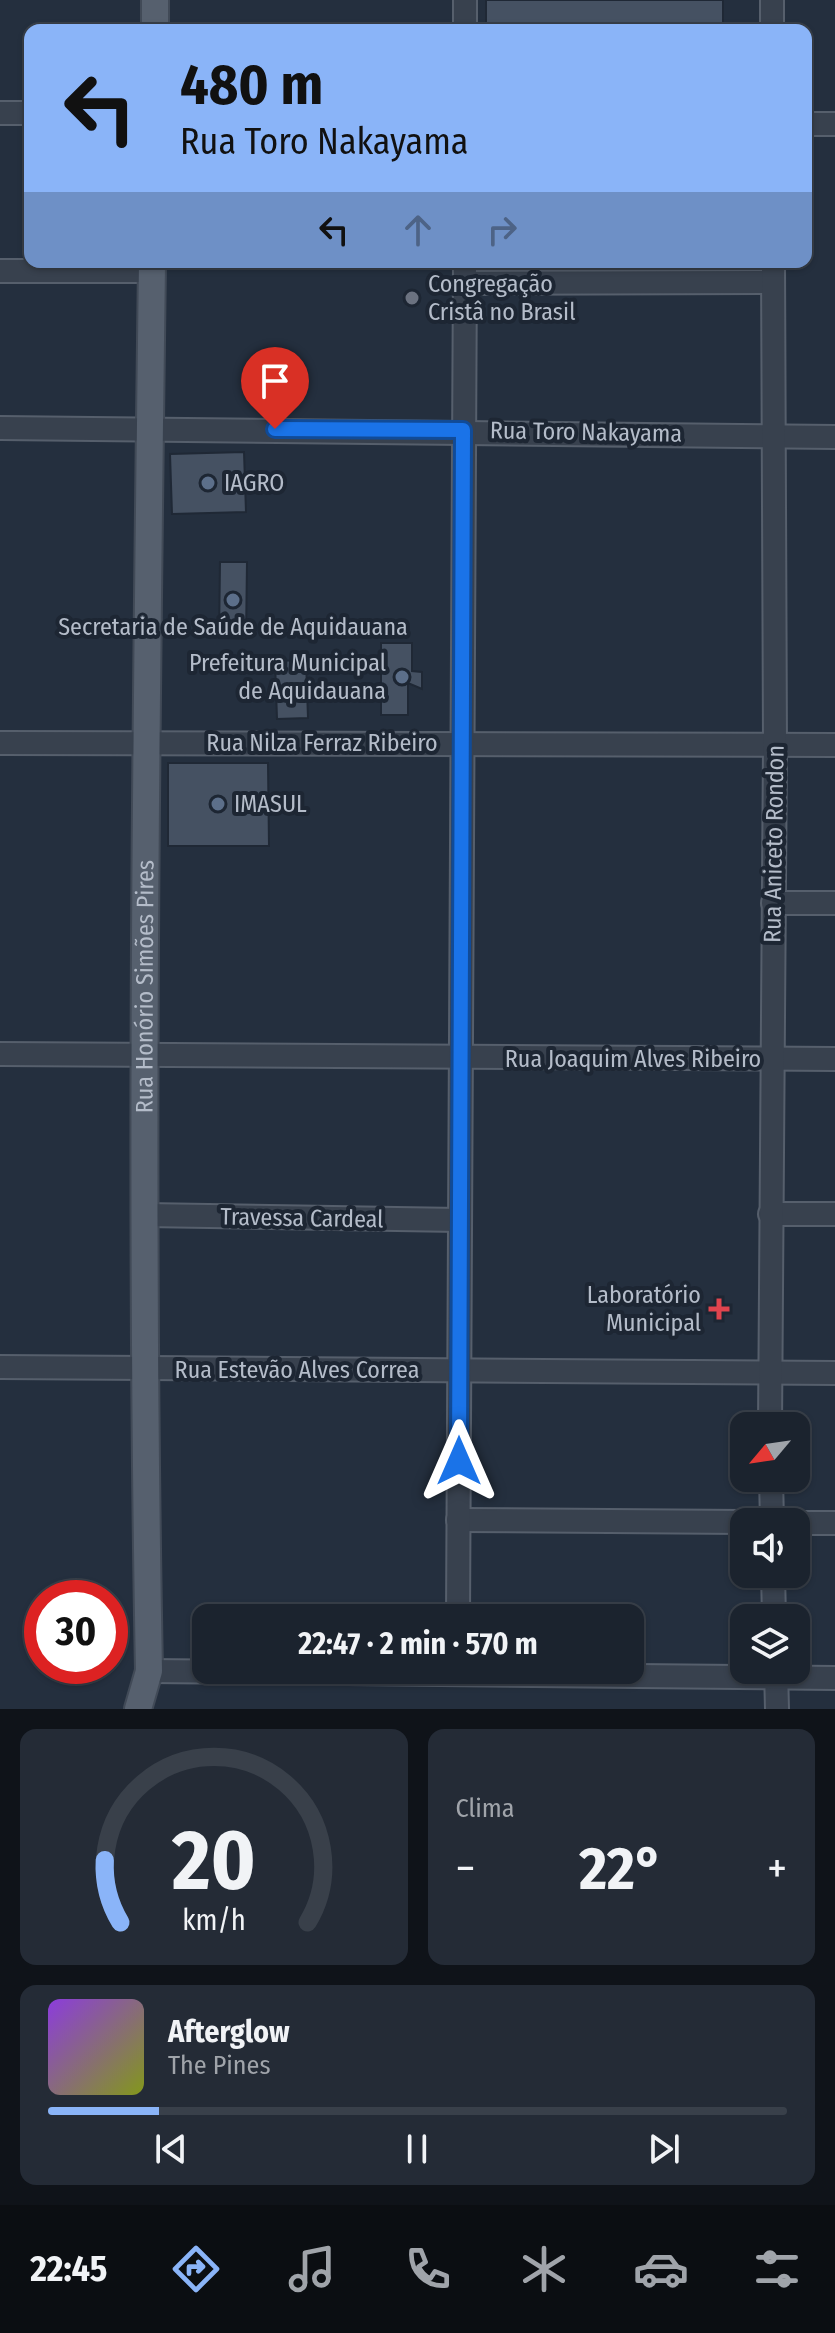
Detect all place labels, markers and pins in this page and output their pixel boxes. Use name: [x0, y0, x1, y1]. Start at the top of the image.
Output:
place label: Congregação Cristâ no Brasil: [428, 270, 575, 326]
marker: Congregação Cristâ no Brasil: [403, 289, 421, 307]
pin: [241, 347, 309, 429]
place label: IAGRO: [224, 469, 284, 497]
marker: IAGRO: [199, 474, 217, 492]
marker: Secretaria de Saúde de Aquidauana: [224, 591, 242, 609]
place label: Secretaria de Saúde de Aquidauana: [58, 613, 408, 641]
place label: Prefeitura Municipal de Aquidauana: [189, 649, 386, 705]
marker: Prefeitura Municipal de Aquidauana: [393, 668, 411, 686]
place label: IMASUL: [234, 790, 307, 818]
marker: IMASUL: [209, 795, 227, 813]
place label: Laboratório Municipal: [587, 1281, 701, 1337]
marker: Laboratório Municipal: [708, 1298, 730, 1320]

